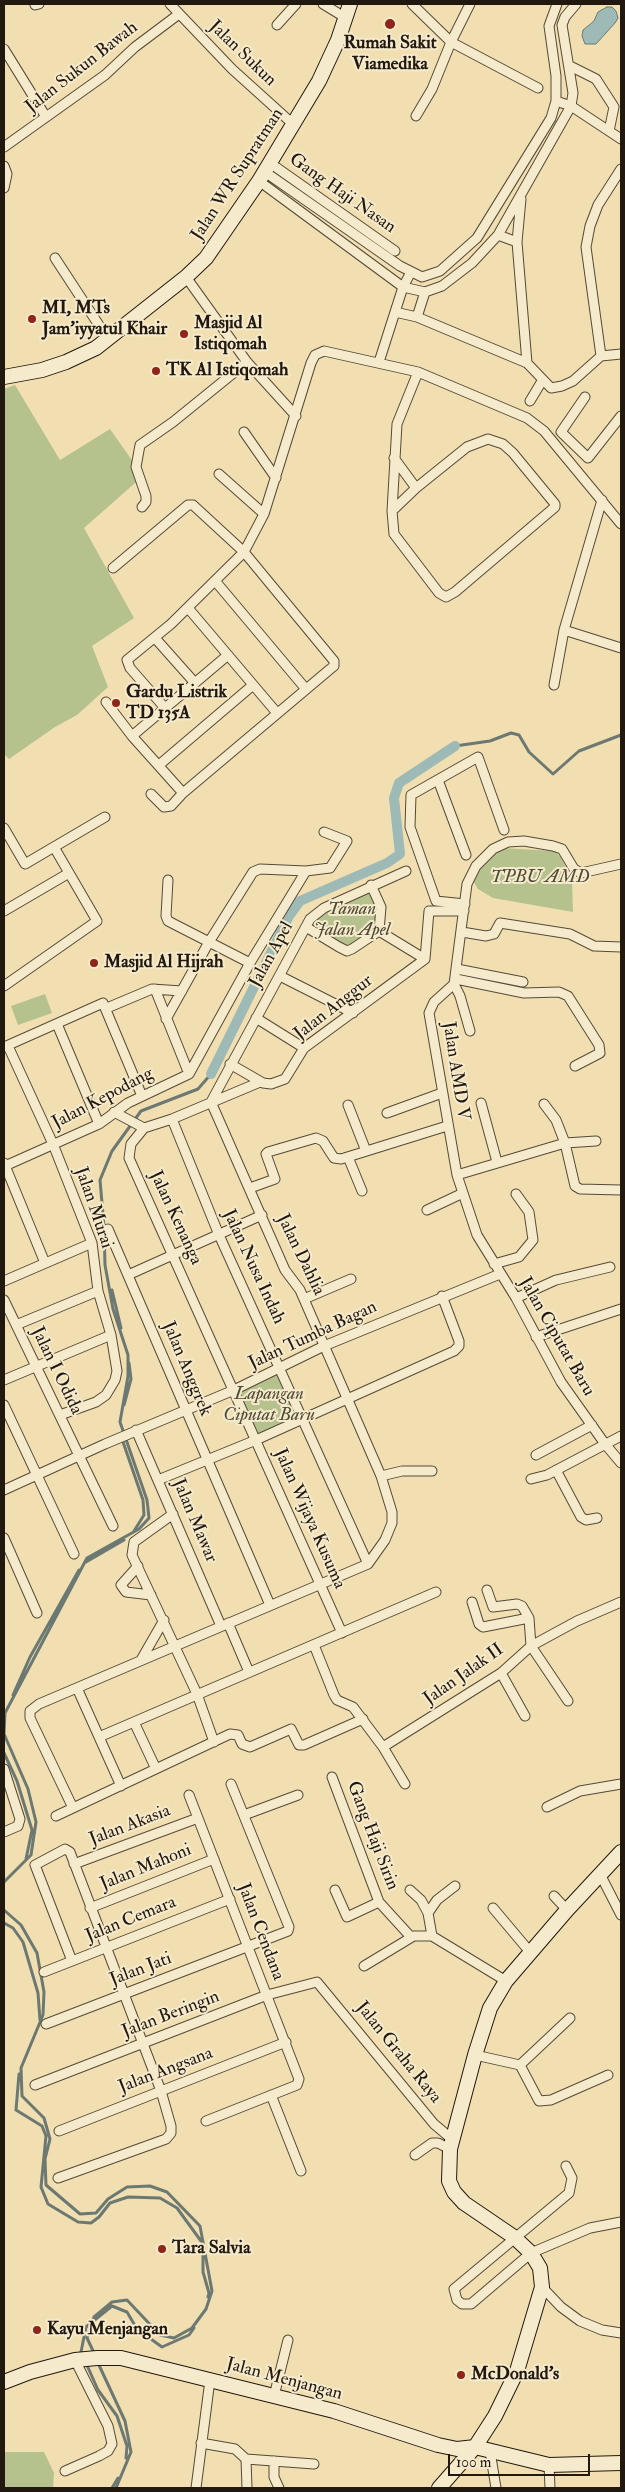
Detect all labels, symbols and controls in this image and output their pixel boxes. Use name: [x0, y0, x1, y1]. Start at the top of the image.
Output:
street label: Jalan Sukun: [204, 16, 280, 92]
marker: Rumah Sakit Viamedika: [383, 17, 397, 31]
street label: Jalan Sukun Bawah: [22, 18, 142, 118]
place label: Rumah Sakit Viamedika: [343, 33, 437, 76]
street label: Jalan WR Supratman: [187, 105, 289, 245]
street label: Gang Haji Nasan: [284, 149, 400, 239]
place label: MI, MTs Jam'iyyatul Khair: [42, 298, 167, 340]
marker: MI, MTs Jam'iyyatul Khair: [26, 313, 38, 325]
place label: Masjid Al Istiqomah: [194, 313, 267, 356]
marker: Masjid Al Istiqomah: [178, 328, 190, 340]
place label: TK Al Istiqomah: [166, 360, 288, 382]
marker: TK Al Istiqomah: [150, 365, 162, 377]
place label: Gardu Listrik TD 135A: [126, 682, 227, 724]
marker: Gardu Listrik TD 135A: [110, 697, 122, 709]
park label: TPBU AMD: [491, 867, 589, 889]
park label: Taman Jalan Apel: [314, 899, 390, 942]
street label: Jalan Apel: [245, 918, 299, 992]
place label: Masjid Al Hijrah: [104, 952, 223, 974]
marker: Masjid Al Hijrah: [88, 957, 100, 969]
street label: Jalan Anggur: [290, 971, 378, 1045]
street label: Jalan AMD V: [437, 1020, 473, 1122]
street label: Jalan Kepodang: [49, 1063, 157, 1135]
street label: Jalan Murai: [69, 1164, 117, 1252]
street label: Jalan Kenanga: [144, 1167, 206, 1269]
street label: Jalan Nusa Indah: [217, 1206, 289, 1328]
street label: Jalan Dahlia: [271, 1211, 329, 1299]
street label: Jalan Ciputat Baru: [513, 1274, 599, 1400]
street label: Jalan Tumba Bagan: [246, 1297, 380, 1375]
street label: Jalan Anggrek: [156, 1318, 216, 1420]
street label: Jalan I Odida: [25, 1324, 87, 1418]
park label: Lapangan Ciputat Baru: [223, 1384, 315, 1426]
street label: Jalan Wijaya Kusuma: [268, 1445, 350, 1593]
street label: Jalan Mawar: [167, 1476, 221, 1566]
street label: Jalan Jalak II: [420, 1640, 508, 1710]
street label: Gang Haji Sirin: [341, 1779, 403, 1893]
street label: Jalan Akasia: [86, 1801, 174, 1851]
street label: Jalan Mahoni: [97, 1840, 195, 1896]
street label: Jalan Cendana: [232, 1880, 288, 1984]
street label: Jalan Cemara: [83, 1892, 179, 1948]
street label: Jalan Jati: [107, 1948, 175, 1992]
street label: Jalan Beringin: [119, 1987, 223, 2043]
street label: Jalan Graha Raya: [350, 1998, 446, 2108]
street label: Jalan Angsana: [116, 2043, 216, 2099]
place label: Tara Salvia: [172, 2238, 251, 2260]
marker: Tara Salvia: [156, 2243, 168, 2255]
place label: Kayu Menjangan: [47, 2319, 168, 2341]
marker: Kayu Menjangan: [31, 2324, 43, 2336]
street label: Jalan Menjangan: [223, 2354, 345, 2406]
place label: McDonald's: [471, 2364, 559, 2386]
marker: McDonald's: [455, 2369, 467, 2381]
scale bar: [450, 2444, 592, 2476]
text: 100 m: [456, 2453, 491, 2472]

